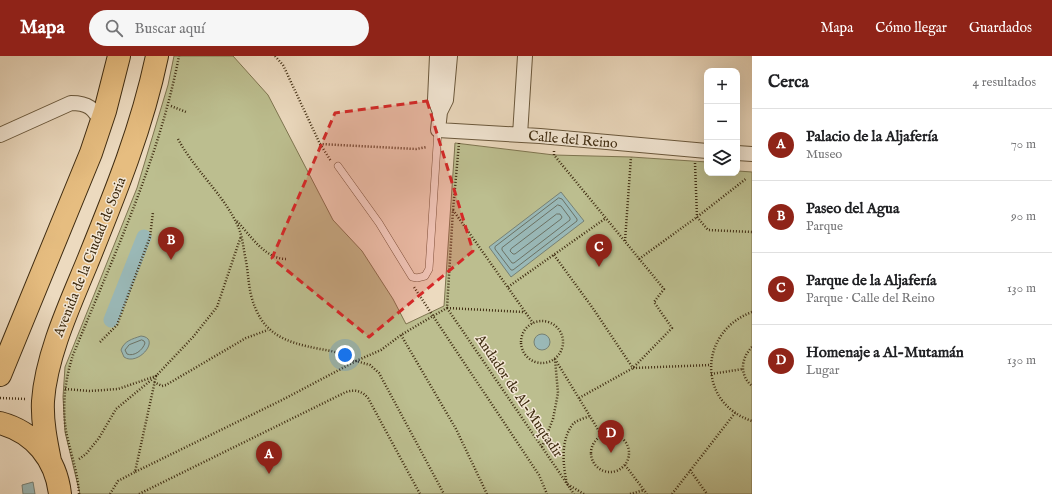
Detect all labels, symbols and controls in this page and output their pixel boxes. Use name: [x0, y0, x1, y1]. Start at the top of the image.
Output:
search box: [89, 10, 369, 46]
text: Mapa: [20, 16, 65, 40]
icon: search: [103, 17, 125, 39]
text: Buscar aquí: [135, 19, 205, 38]
text: Mapa: [820, 19, 853, 37]
text: Cómo llegar: [875, 19, 947, 37]
text: Guardados: [969, 19, 1032, 37]
map controls: [704, 68, 740, 176]
button: +: [704, 68, 740, 104]
text: Cerca: [768, 72, 809, 93]
text: 4 resultados: [973, 74, 1036, 91]
button: −: [704, 104, 740, 140]
street label: Calle del Reino: [528, 127, 619, 153]
text: Palacio de la Aljafería: [806, 127, 938, 146]
text: A: [777, 136, 785, 153]
text: 70 m: [1011, 136, 1036, 153]
button: layers: [704, 140, 740, 176]
text: Museo: [806, 146, 842, 163]
street label: Avenida de la Ciudad de Soria: [49, 174, 131, 340]
text: Paseo del Agua: [806, 199, 899, 218]
text: B: [777, 208, 785, 225]
text: 90 m: [1011, 208, 1036, 225]
text: Parque: [806, 218, 843, 235]
pin: B: [158, 227, 184, 260]
pin: C: [586, 234, 612, 267]
text: Parque de la Aljafería: [806, 271, 936, 290]
text: C: [776, 280, 786, 297]
text: 130 m: [1007, 280, 1036, 297]
text: Parque · Calle del Reino: [806, 290, 935, 307]
street label: Andador de Al-Muqtadir: [470, 330, 567, 461]
text: Homenaje a Al-Mutamán: [806, 343, 964, 362]
your location: [335, 345, 355, 365]
text: D: [776, 352, 786, 369]
text: 130 m: [1007, 352, 1036, 369]
text: Lugar: [806, 362, 839, 379]
pin: D: [598, 420, 624, 453]
pin: A: [256, 441, 282, 474]

